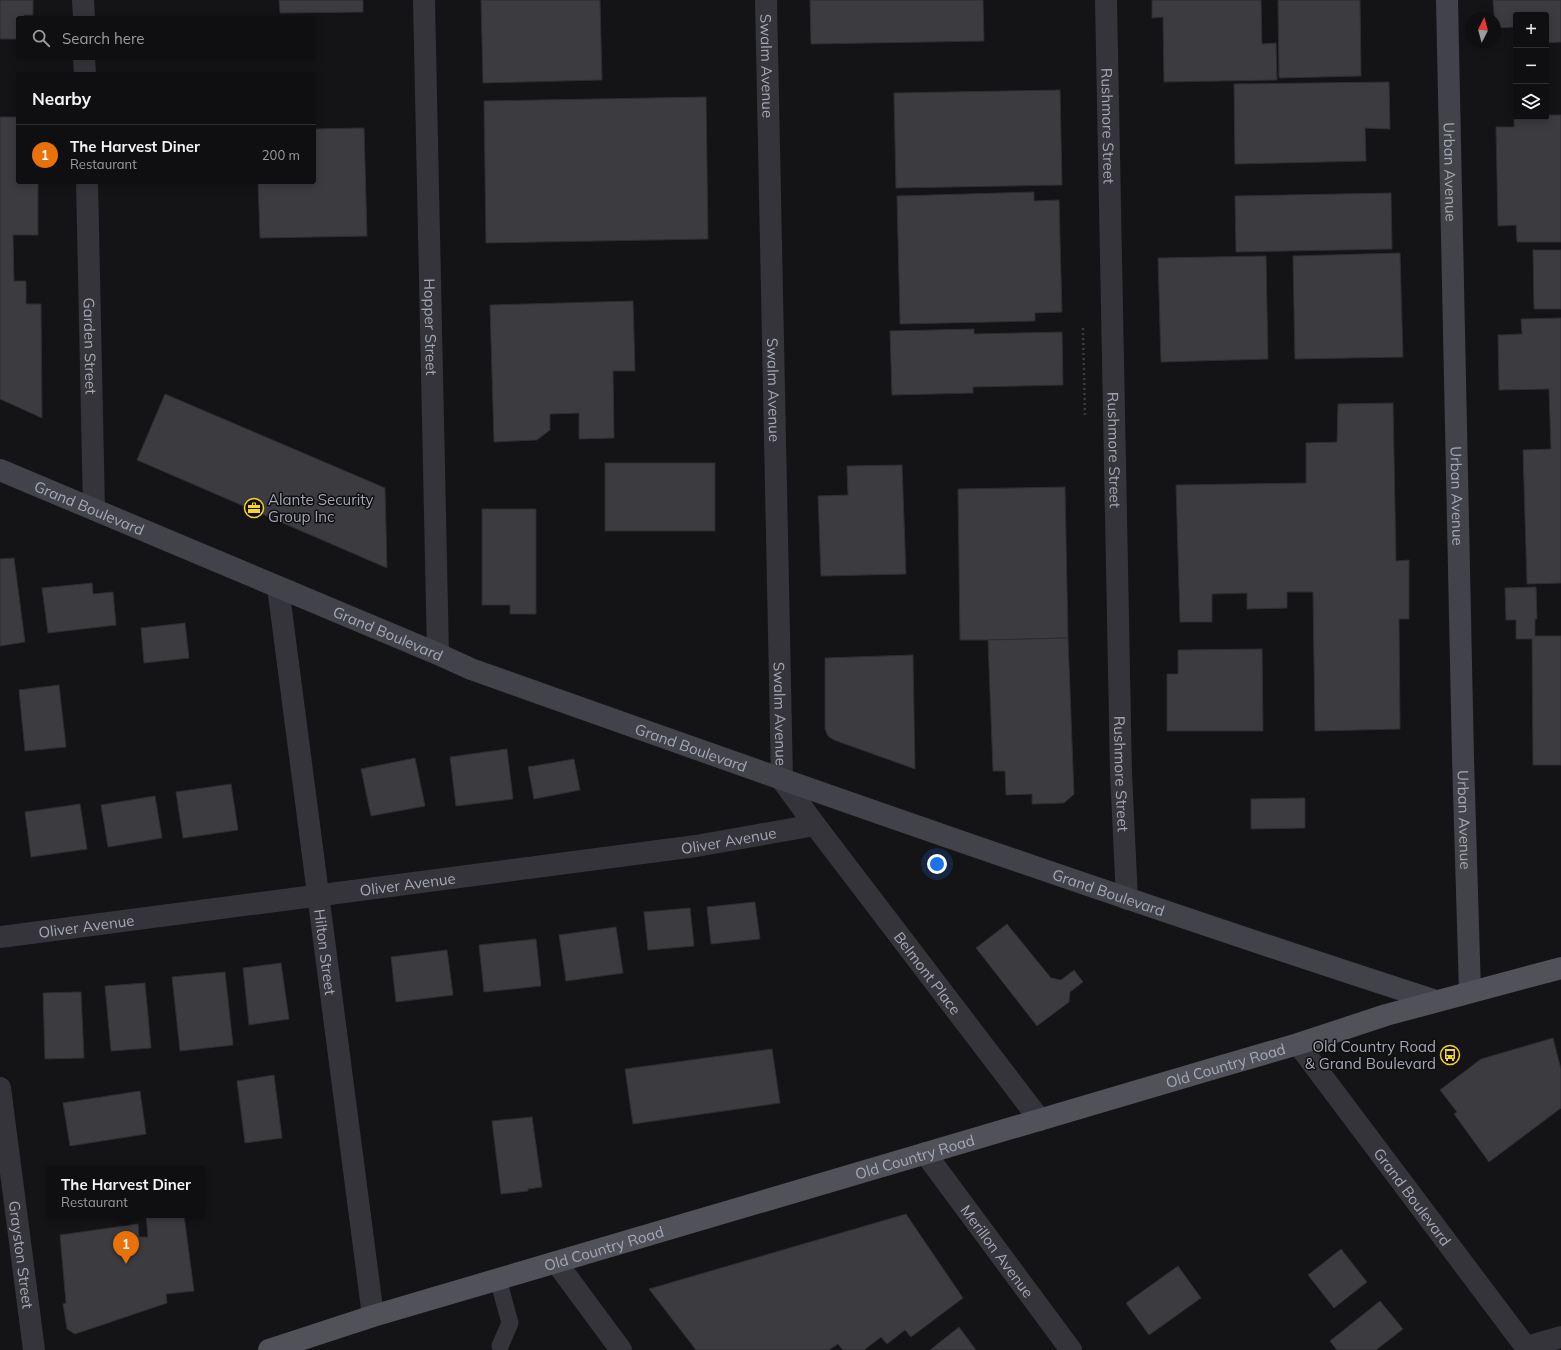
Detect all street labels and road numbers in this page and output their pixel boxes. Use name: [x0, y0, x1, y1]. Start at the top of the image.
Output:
street label: Swalm Avenue: [757, 14, 778, 118]
street label: Rushmore Street: [1098, 68, 1119, 184]
street label: Urban Avenue: [1440, 122, 1461, 222]
street label: Hopper Street: [420, 278, 442, 376]
street label: Garden Street: [80, 297, 101, 395]
street label: Swalm Avenue: [763, 338, 785, 442]
street label: Rushmore Street: [1104, 392, 1125, 508]
street label: Urban Avenue: [1447, 446, 1468, 546]
street label: Grand Boulevard: [32, 476, 147, 539]
street label: Grand Boulevard: [330, 602, 446, 665]
street label: Swalm Avenue: [770, 662, 791, 766]
street label: Rushmore Street: [1110, 716, 1133, 832]
street label: Grand Boulevard: [633, 719, 750, 776]
street label: Urban Avenue: [1454, 770, 1476, 870]
street label: Oliver Avenue: [680, 823, 778, 857]
street label: Grand Boulevard: [1050, 864, 1167, 920]
street label: Oliver Avenue: [358, 868, 457, 899]
street label: Hilton Street: [311, 908, 341, 996]
street label: Oliver Avenue: [37, 910, 135, 941]
street label: Belmont Place: [890, 928, 966, 1018]
street label: Old Country Road: [1163, 1039, 1287, 1092]
street label: Old Country Road: [853, 1130, 977, 1183]
street label: Grand Boulevard: [1370, 1144, 1456, 1249]
street label: Grayston Street: [5, 1200, 38, 1310]
street label: Merillon Avenue: [957, 1201, 1038, 1301]
street label: Old Country Road: [542, 1221, 666, 1275]

